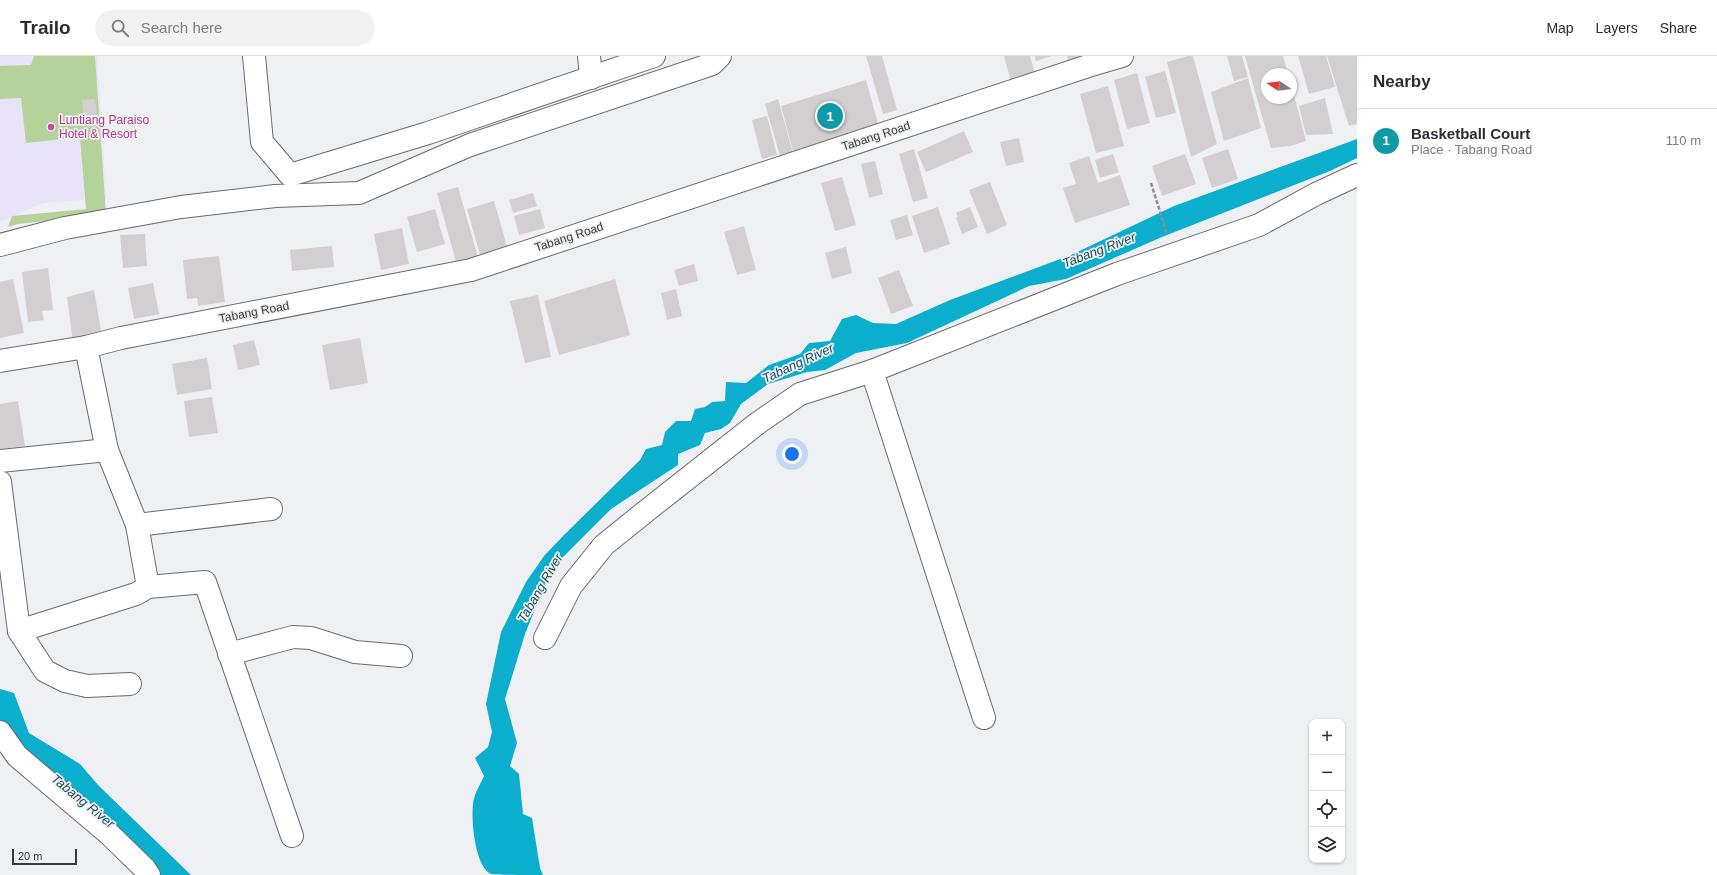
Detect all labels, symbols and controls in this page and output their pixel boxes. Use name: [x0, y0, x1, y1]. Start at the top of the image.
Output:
search box: [95, 10, 375, 46]
text: Trailo: [20, 17, 71, 38]
icon: search: [109, 17, 131, 39]
text: Search here: [141, 19, 222, 36]
text: Map: [1546, 20, 1574, 36]
text: Layers: [1596, 20, 1638, 36]
text: Share: [1660, 20, 1697, 36]
north arrow: [1261, 68, 1297, 104]
text: Nearby: [1373, 72, 1431, 91]
pin: 1: [817, 101, 843, 131]
place label: Luntiang Paraiso Hotel & Resort: [59, 113, 149, 141]
street label: Tabang Road: [840, 118, 912, 154]
marker: Luntiang Paraiso Hotel & Resort: [46, 122, 56, 132]
text: Basketball Court: [1411, 125, 1530, 142]
text: 1: [1382, 133, 1390, 148]
text: 110 m: [1666, 133, 1701, 148]
text: Place · Tabang Road: [1411, 142, 1532, 157]
street label: Tabang Road: [533, 219, 605, 255]
water label: Tabang River: [1060, 229, 1138, 271]
street label: Tabang Road: [218, 298, 290, 326]
water label: Tabang River: [760, 340, 837, 386]
your location: [782, 444, 802, 464]
water label: Tabang River: [514, 550, 566, 625]
map controls: [1309, 719, 1345, 863]
button: +: [1309, 719, 1345, 755]
button: −: [1309, 755, 1345, 791]
water label: Tabang River: [48, 771, 118, 831]
button: locate: [1309, 791, 1345, 827]
button: layers: [1309, 827, 1345, 863]
scale bar: [12, 847, 77, 866]
text: 20 m: [18, 850, 42, 862]

